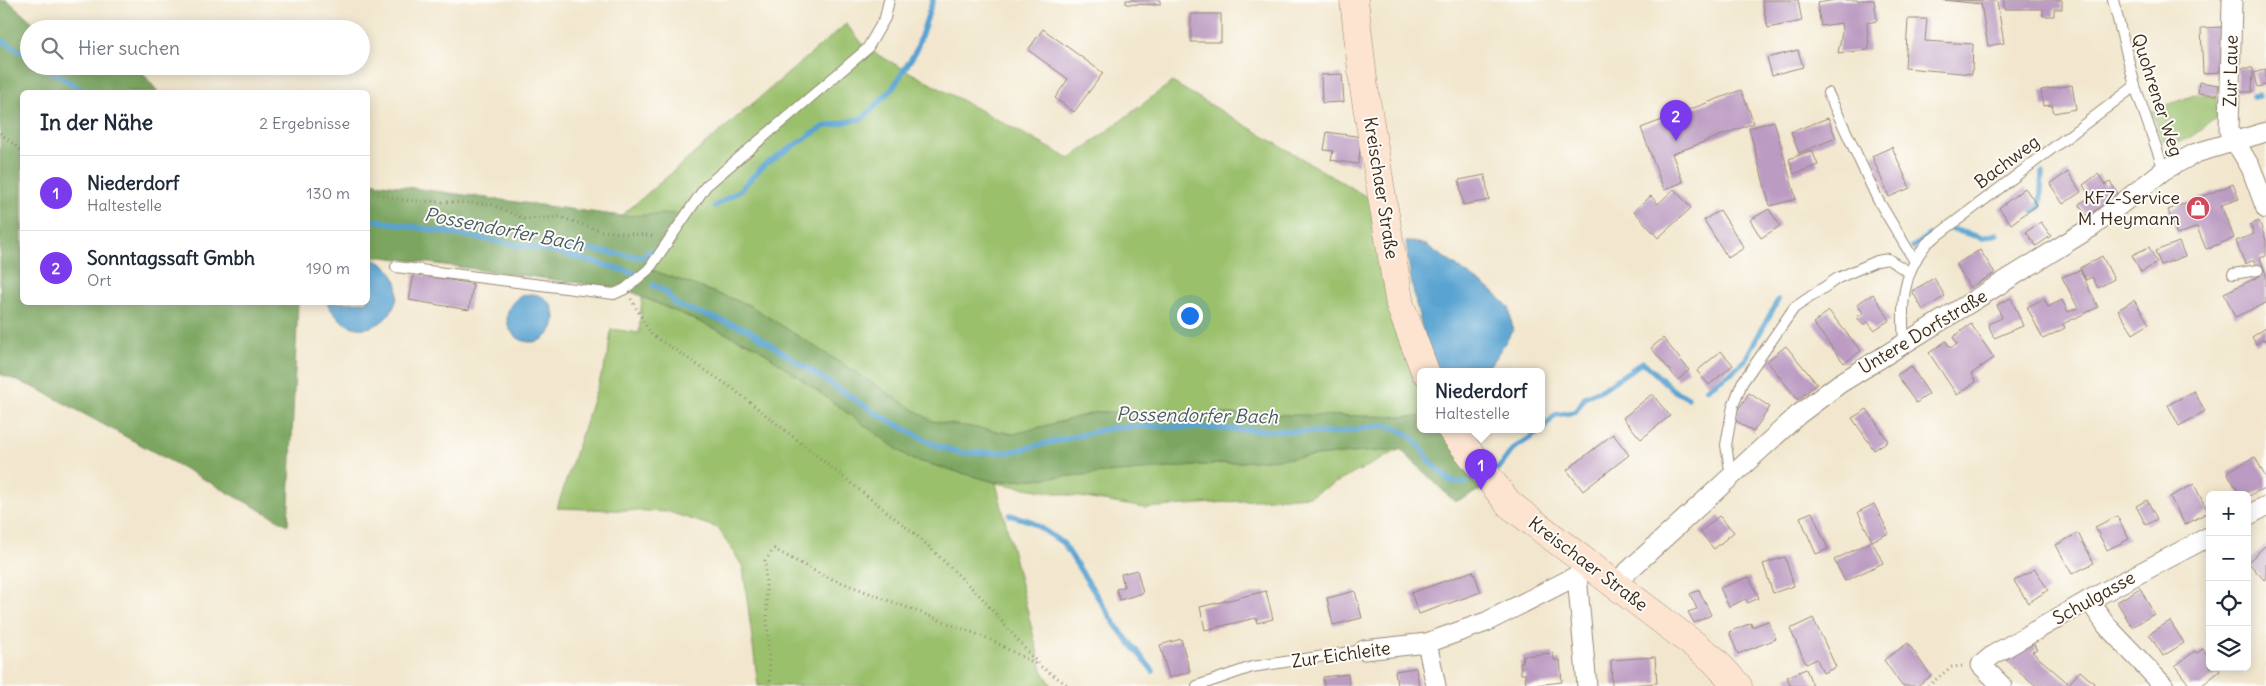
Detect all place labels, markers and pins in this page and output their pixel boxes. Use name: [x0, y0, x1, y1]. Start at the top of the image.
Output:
pin: 2: [1660, 100, 1692, 141]
place label: KFZ-Service M. Heymann: [2078, 186, 2180, 230]
shop icon: KFZ-Service M. Heymann: [2185, 195, 2211, 221]
pin: 1: [1465, 449, 1497, 490]

